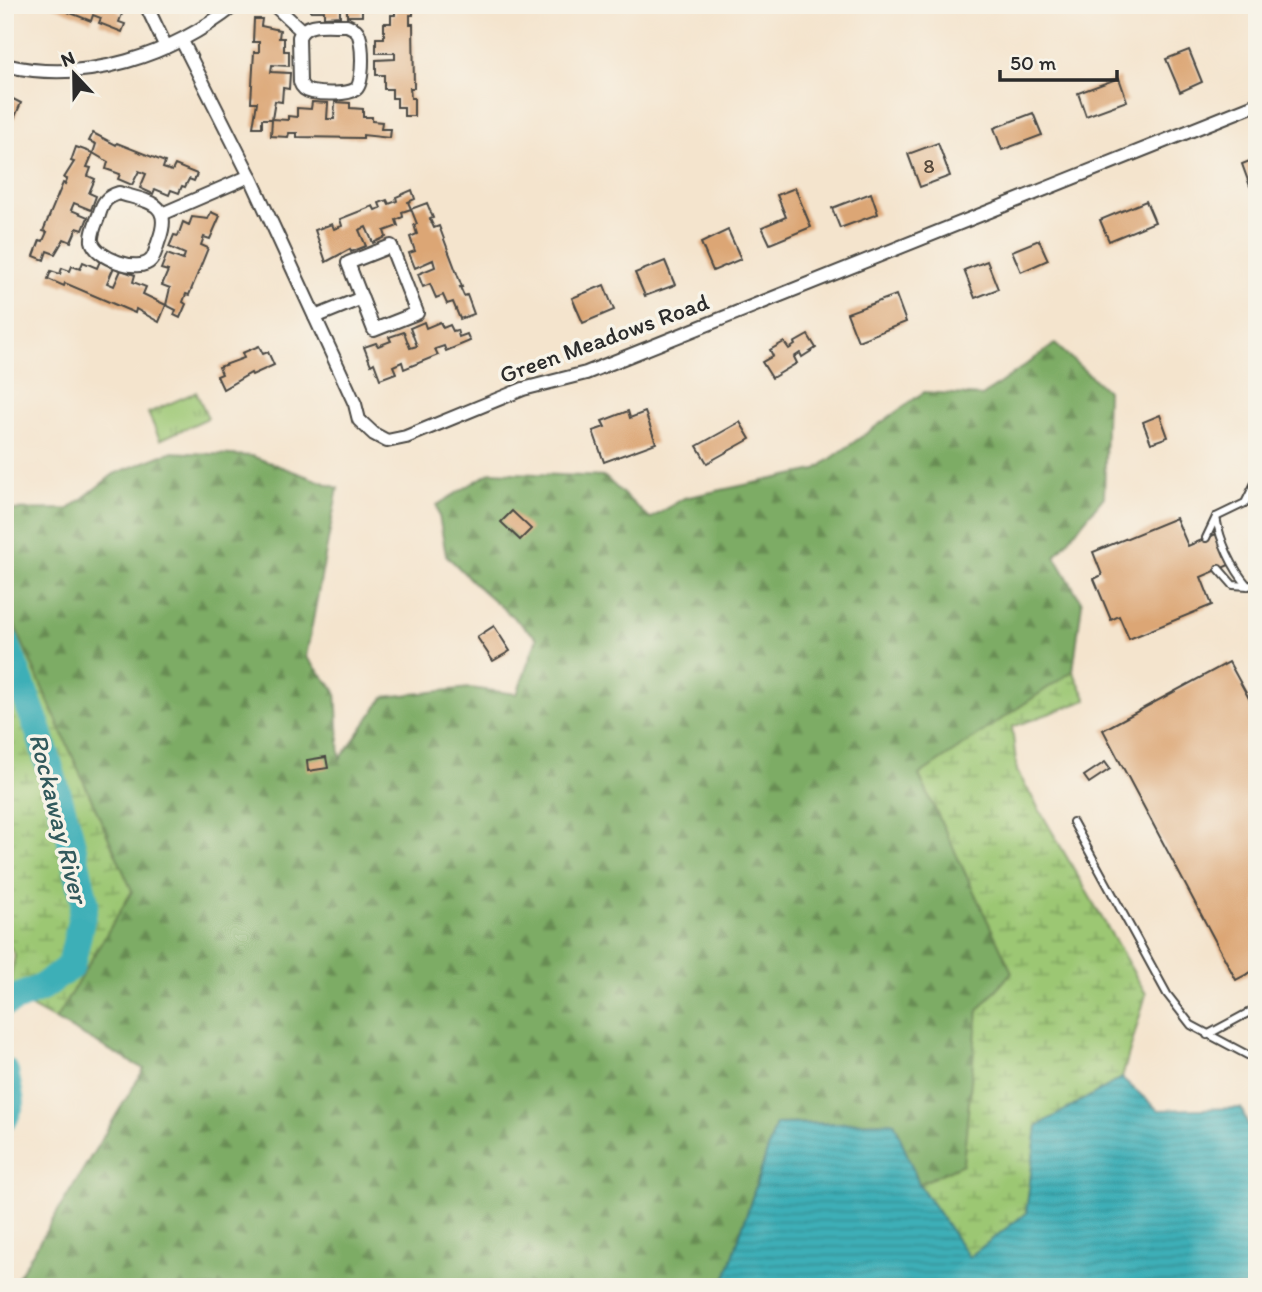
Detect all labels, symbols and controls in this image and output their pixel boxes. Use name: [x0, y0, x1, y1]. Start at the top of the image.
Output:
north arrow: [38, 38, 108, 108]
scale bar: [1000, 38, 1117, 82]
text: N: [58, 46, 78, 72]
text: 50 m: [1010, 50, 1057, 75]
house number: 8: [923, 153, 935, 178]
street label: Green Meadows Road: [495, 287, 713, 389]
water label: Rockaway River: [22, 730, 96, 909]

